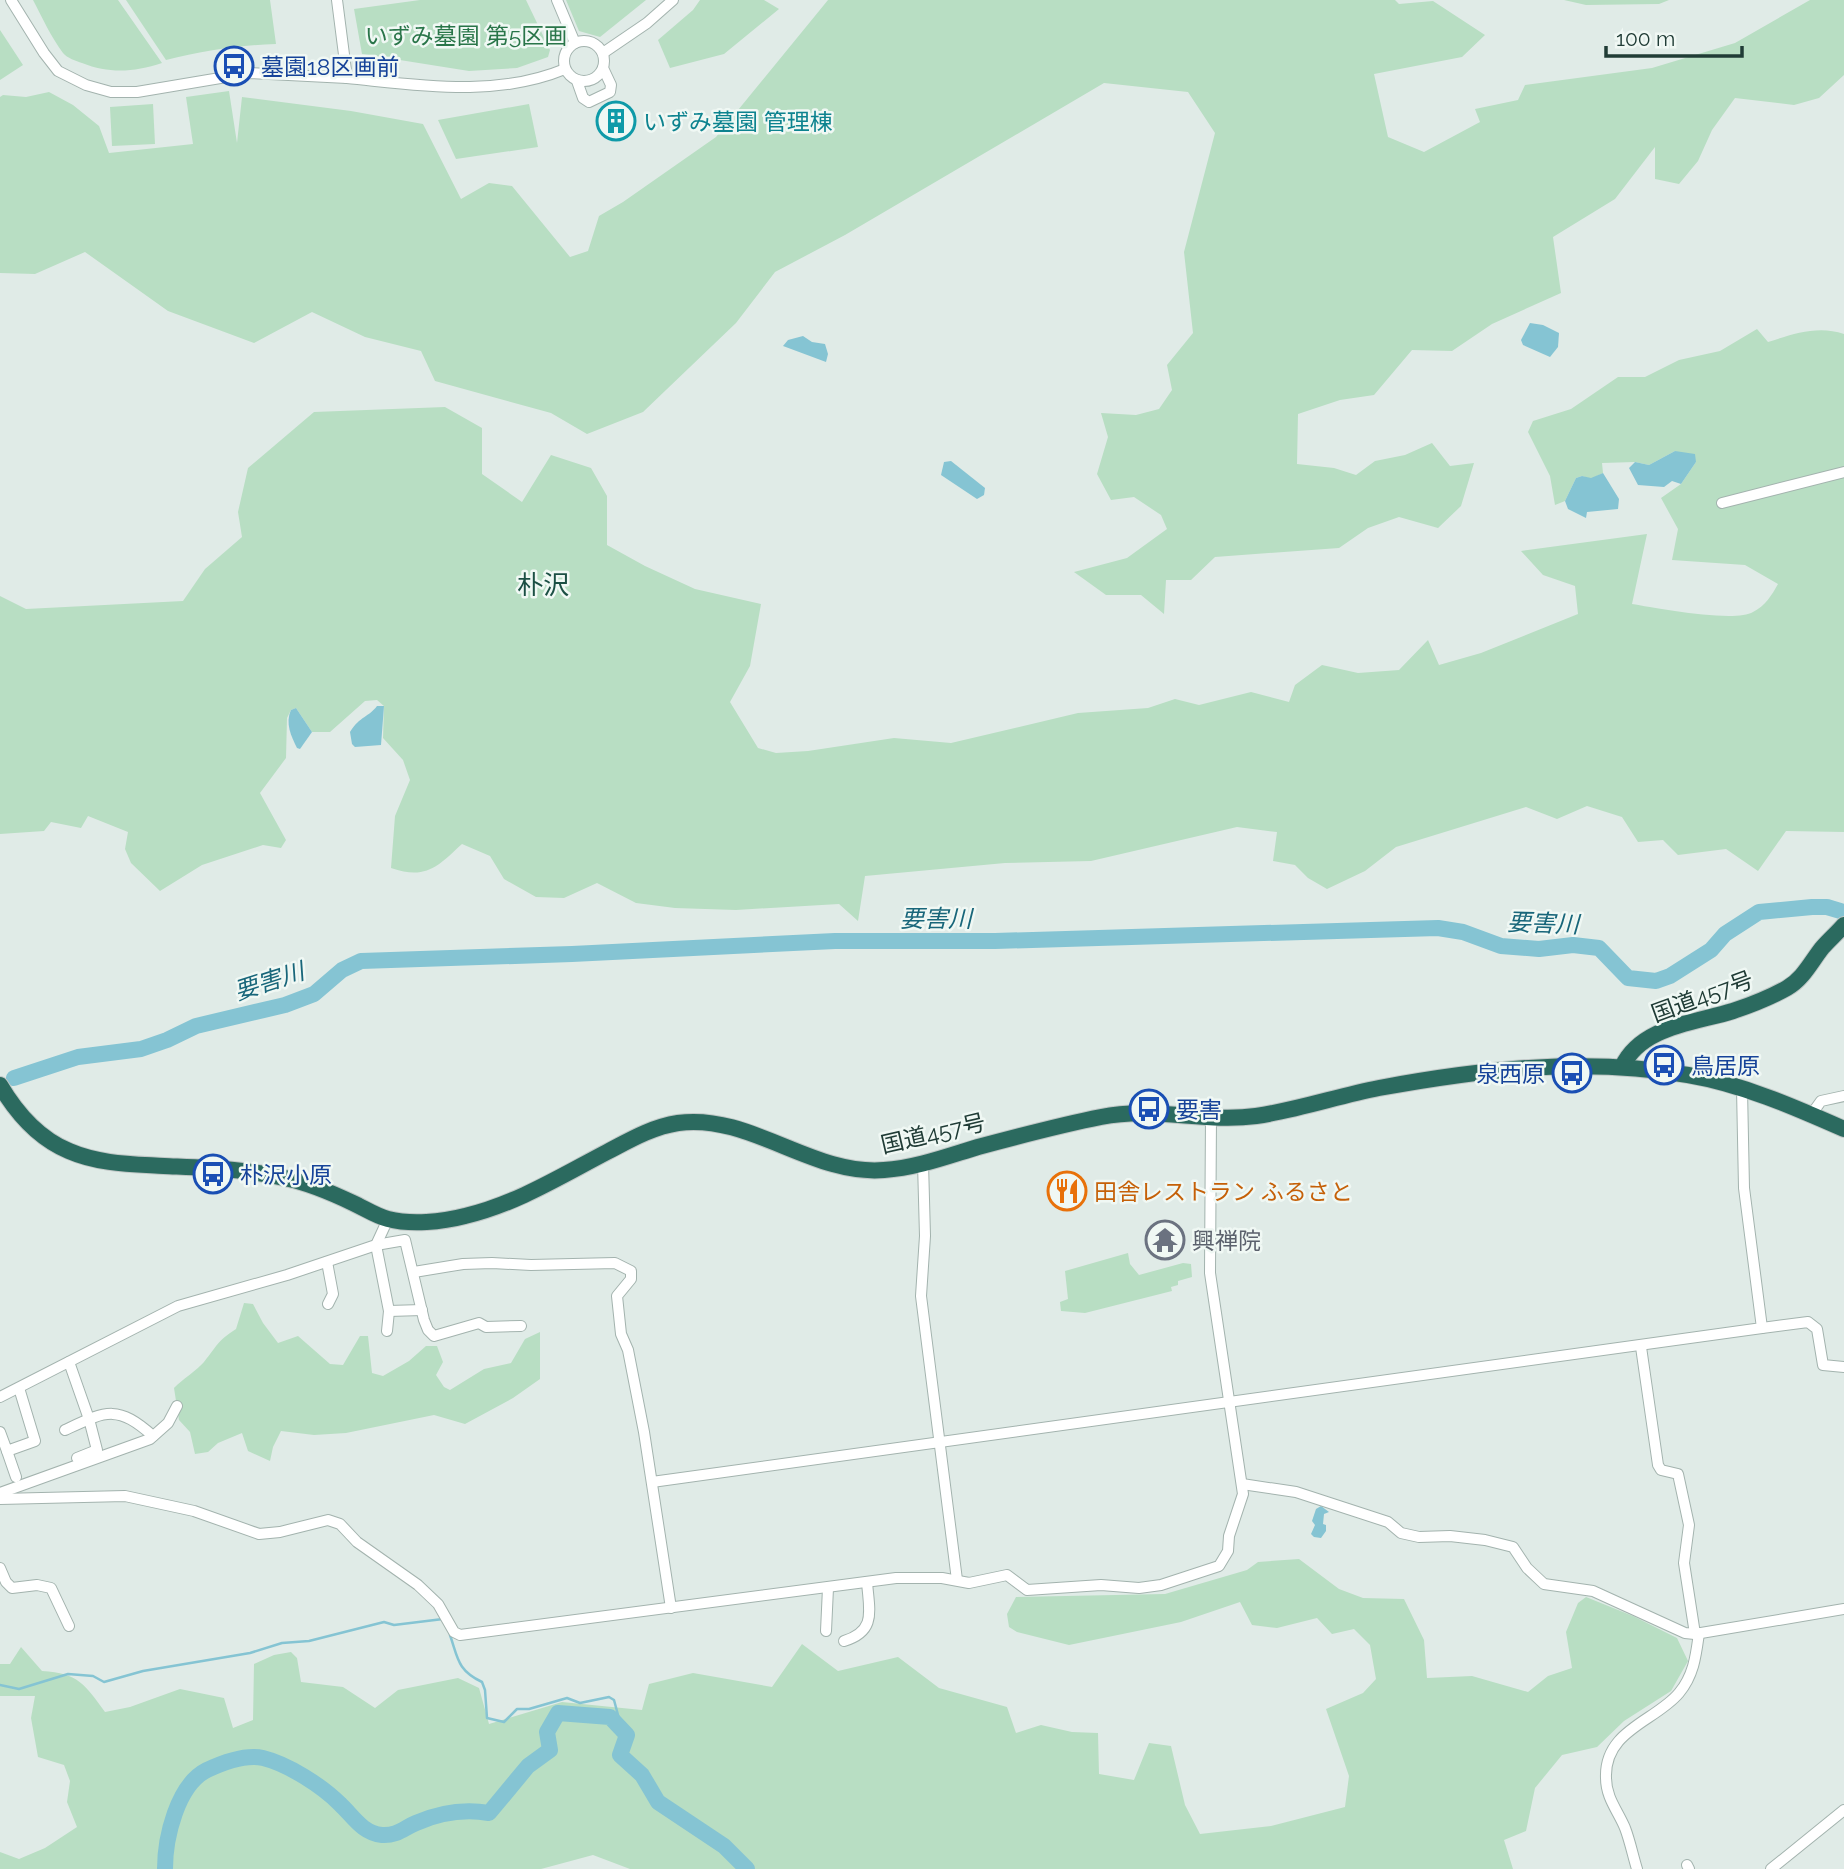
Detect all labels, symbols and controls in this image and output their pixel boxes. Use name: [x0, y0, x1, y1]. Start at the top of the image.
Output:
scale bar: [1606, 14, 1742, 58]
park label: いずみ墓園 第5区画: [365, 22, 567, 49]
text: 100 m: [1616, 26, 1675, 51]
bus stop icon: 墓園18区画前: [213, 45, 255, 87]
place label: 墓園18区画前: [261, 53, 399, 80]
building icon: いずみ墓園 管理棟: [595, 100, 637, 142]
place label: いずみ墓園 管理棟: [643, 108, 833, 135]
district label: 朴沢: [517, 570, 569, 600]
water label: 要害川: [900, 904, 975, 933]
water label: 要害川: [1507, 907, 1582, 939]
water label: 要害川: [230, 955, 311, 1006]
street label: 国道457号: [1647, 965, 1757, 1027]
bus stop icon: 鳥居原: [1643, 1044, 1685, 1086]
bus stop icon: 泉西原: [1551, 1052, 1593, 1094]
place label: 鳥居原: [1691, 1052, 1760, 1079]
place label: 泉西原: [1476, 1060, 1545, 1087]
bus stop icon: 要害: [1128, 1088, 1170, 1130]
place label: 要害: [1176, 1096, 1222, 1123]
street label: 国道457号: [878, 1108, 988, 1158]
bus stop icon: 朴沢小原: [192, 1153, 234, 1195]
place label: 朴沢小原: [240, 1161, 332, 1188]
restaurant icon: 田舎レストラン ふるさと: [1046, 1170, 1088, 1212]
place label: 田舎レストラン ふるさと: [1094, 1178, 1353, 1205]
temple icon: 興禅院: [1144, 1219, 1186, 1261]
place label: 興禅院: [1192, 1227, 1261, 1254]

